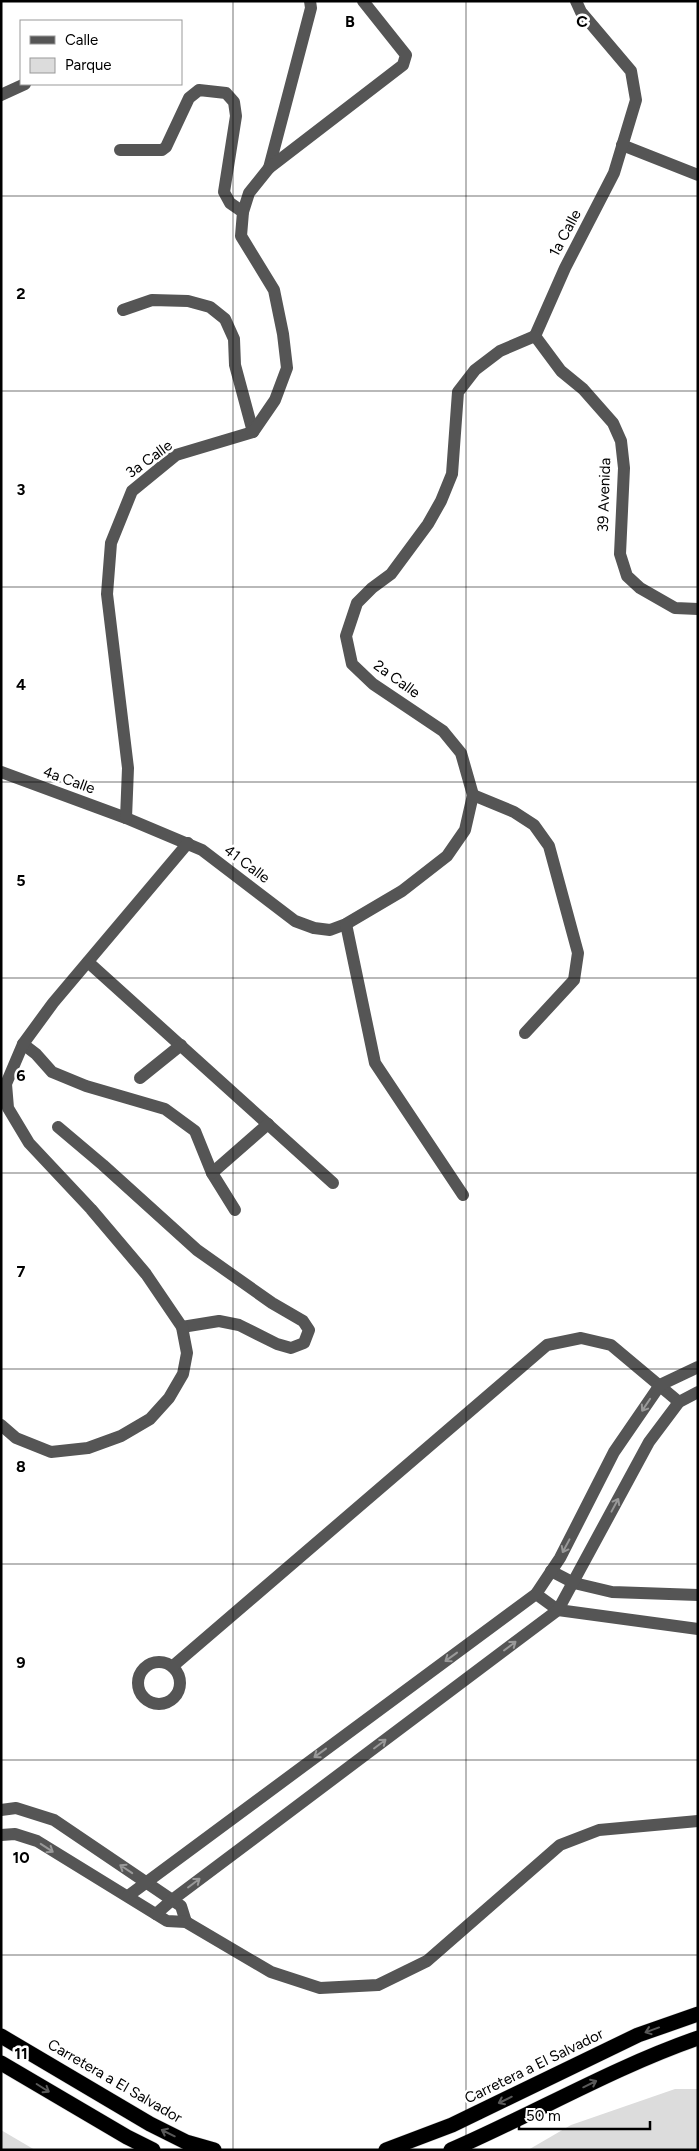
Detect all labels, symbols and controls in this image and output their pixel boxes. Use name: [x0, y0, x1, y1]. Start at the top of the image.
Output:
text: B: [345, 12, 355, 31]
text: C: [576, 12, 588, 31]
legend: [20, 20, 182, 85]
text: Calle: [65, 31, 98, 49]
text: Parque: [65, 56, 112, 74]
street label: 1a Calle: [545, 206, 585, 260]
text: 2: [16, 284, 26, 303]
street label: 3a Calle: [122, 436, 176, 482]
street label: 39 Avenida: [594, 457, 614, 533]
text: 3: [17, 480, 26, 499]
street label: 2a Calle: [370, 656, 424, 702]
text: 4: [16, 675, 26, 694]
street label: 4a Calle: [41, 762, 97, 798]
street label: 41 Calle: [221, 841, 273, 887]
text: 5: [16, 871, 26, 890]
text: 6: [16, 1066, 26, 1085]
text: 7: [17, 1262, 26, 1281]
one-way arrow: [641, 1398, 651, 1412]
text: 8: [16, 1457, 26, 1476]
one-way arrow: [611, 1498, 621, 1513]
one-way arrow: [561, 1538, 570, 1553]
one-way arrow: [503, 1641, 517, 1651]
one-way arrow: [444, 1652, 458, 1662]
text: 9: [16, 1653, 26, 1672]
one-way arrow: [373, 1738, 386, 1749]
one-way arrow: [314, 1748, 327, 1759]
one-way arrow: [39, 1843, 53, 1853]
text: 10: [12, 1848, 30, 1867]
one-way arrow: [119, 1863, 133, 1873]
one-way arrow: [187, 1878, 201, 1888]
street label: Carretera a El Salvador: [462, 2025, 606, 2107]
one-way arrow: [644, 2026, 660, 2035]
street label: Carretera a El Salvador: [45, 2035, 185, 2127]
text: 11: [14, 2044, 28, 2063]
one-way arrow: [582, 2079, 597, 2088]
one-way arrow: [35, 2083, 49, 2093]
one-way arrow: [498, 2096, 513, 2105]
scale bar: [519, 2098, 650, 2130]
text: 50 m: [526, 2107, 561, 2125]
one-way arrow: [161, 2128, 176, 2138]

